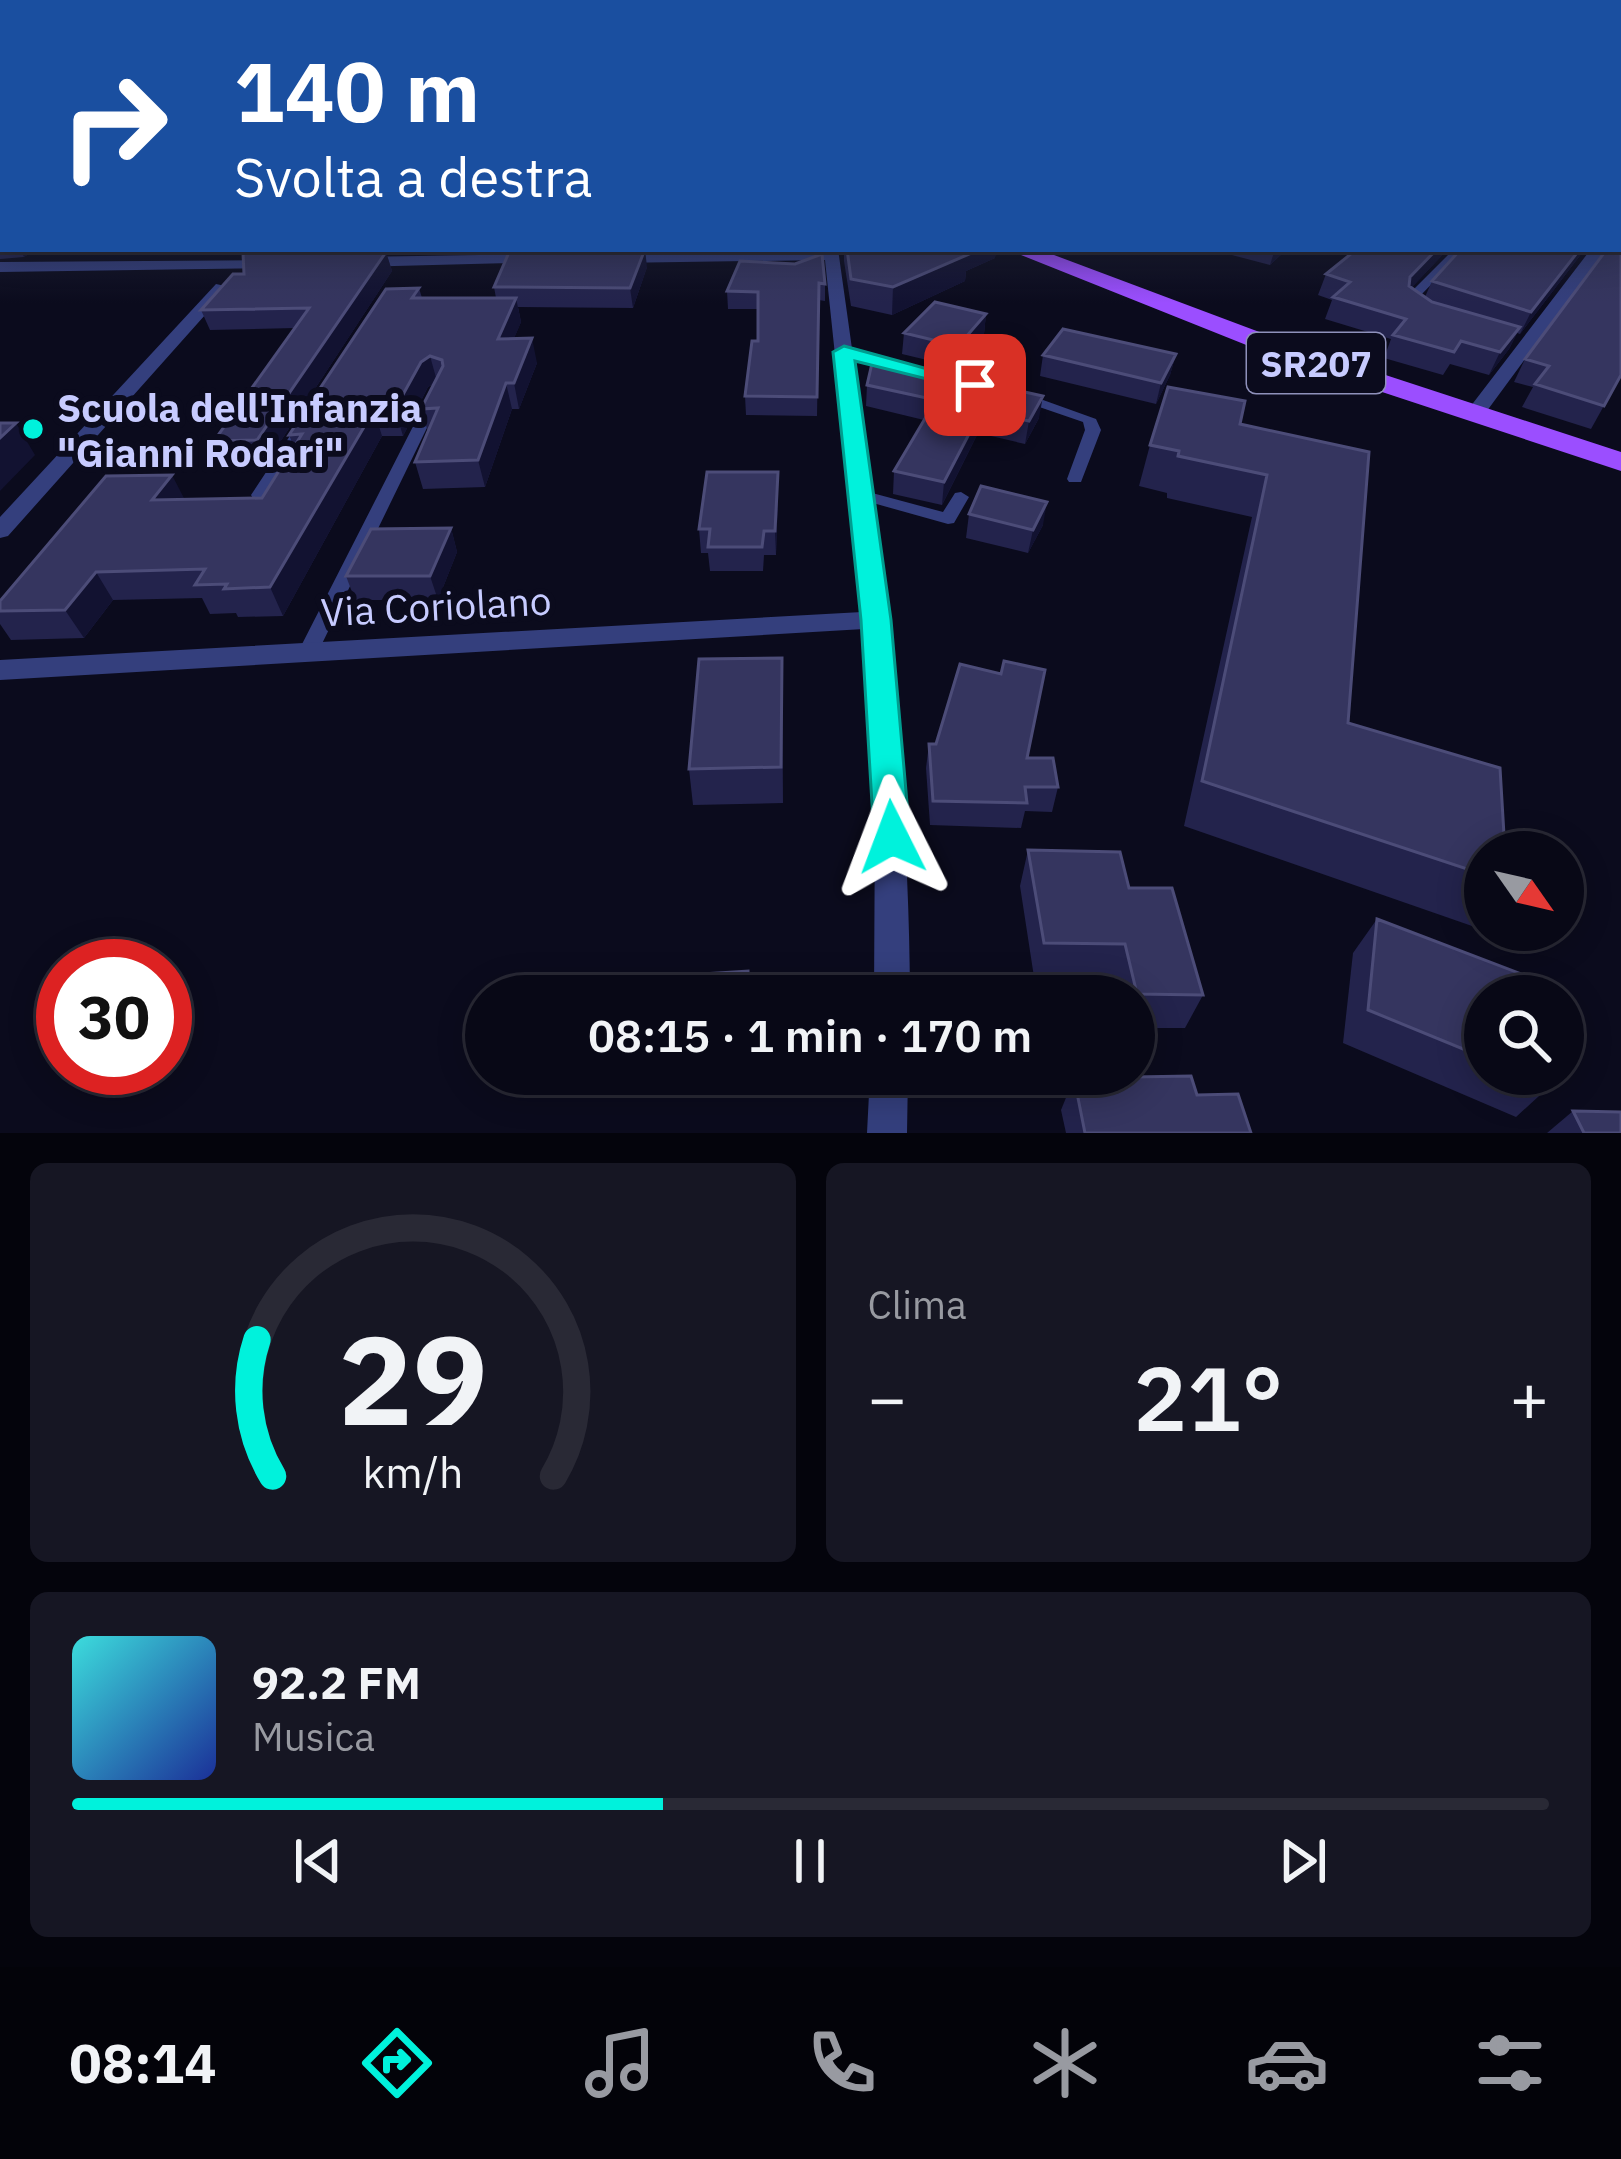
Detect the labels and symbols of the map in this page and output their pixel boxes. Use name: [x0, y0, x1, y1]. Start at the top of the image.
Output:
road number: SR207: [1247, 333, 1385, 393]
pin: [924, 334, 1026, 436]
place label: Scuola dell'Infanzia "Gianni Rodari": [57, 382, 423, 478]
marker: Scuola dell'Infanzia "Gianni Rodari": [20, 416, 46, 442]
street label: Via Coriolano: [319, 574, 553, 638]
position arrow: [829, 774, 955, 900]
north arrow: [1464, 831, 1584, 951]
speed limit sign: 30: [36, 939, 192, 1095]

